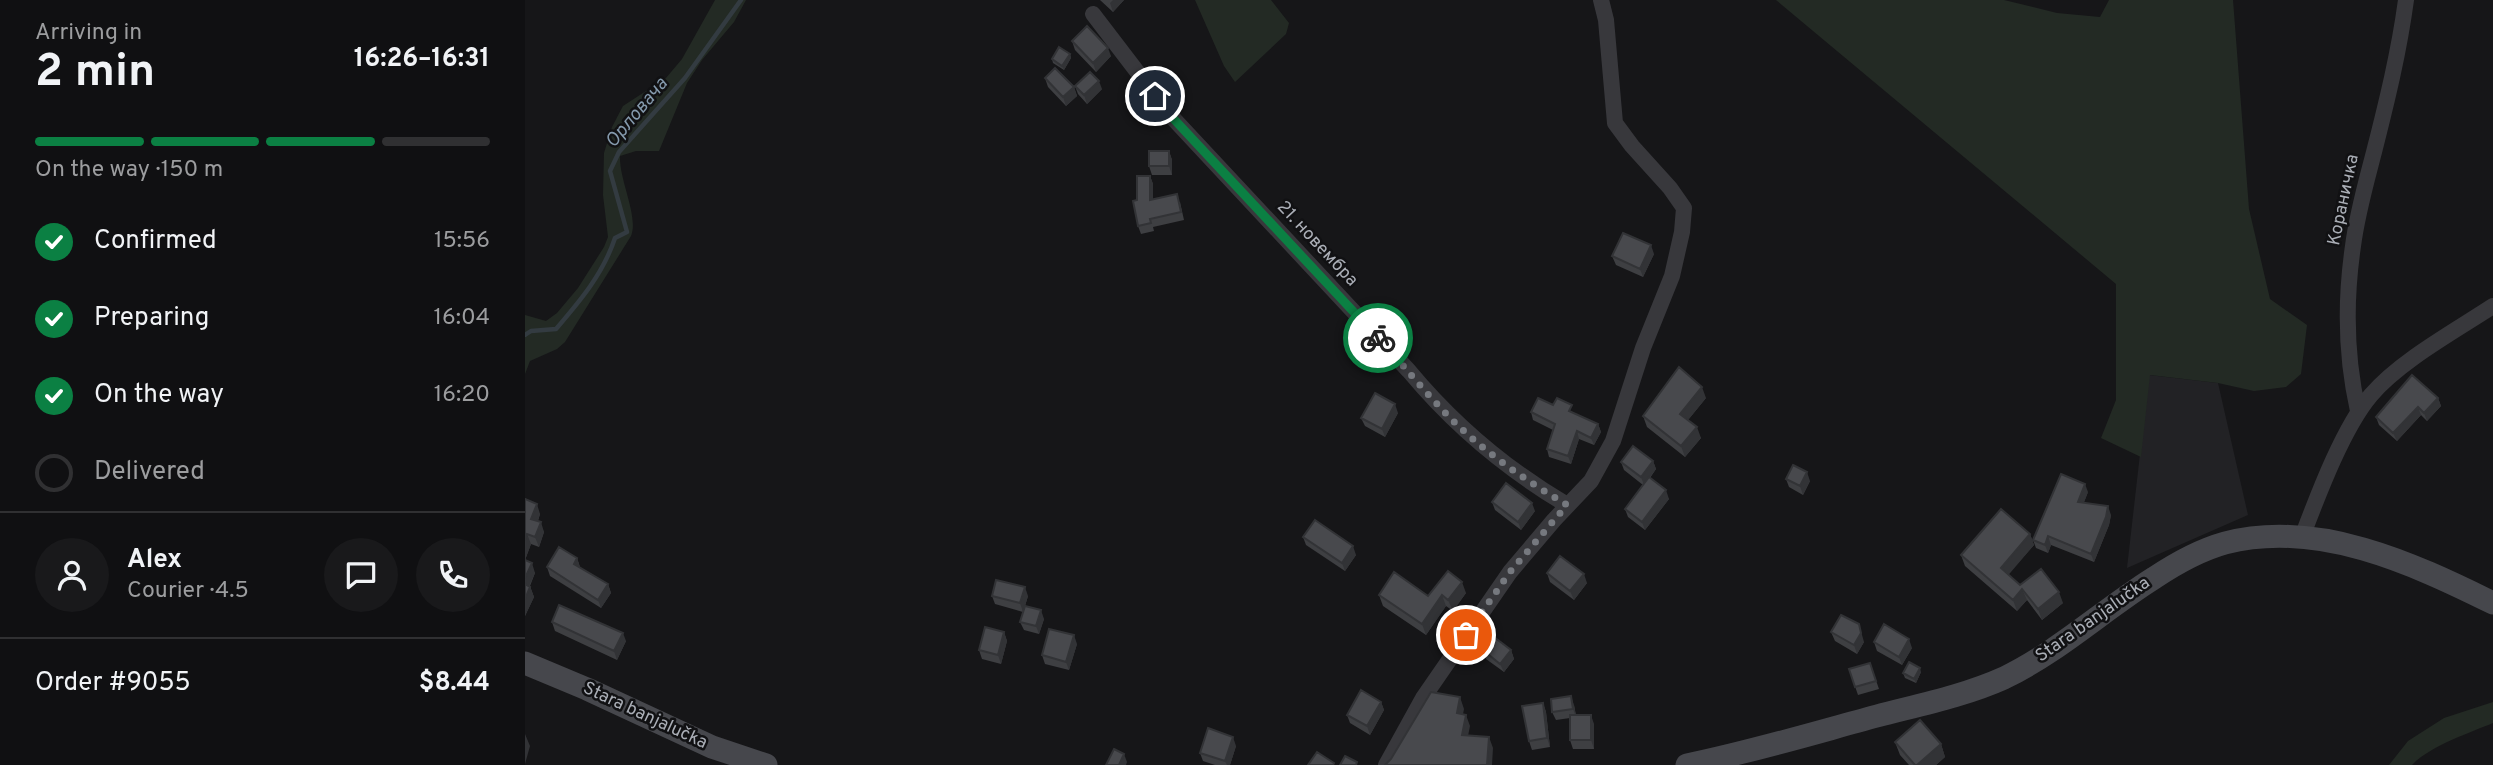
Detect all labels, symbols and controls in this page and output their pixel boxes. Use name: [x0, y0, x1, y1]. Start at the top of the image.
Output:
text: Arriving in: [35, 19, 142, 48]
text: 16:26–16:31: [354, 43, 490, 76]
text: 2 min: [35, 44, 155, 103]
pin: [1125, 66, 1185, 126]
water label: Орловача: [601, 73, 674, 153]
icon: home: [1136, 77, 1174, 115]
street label: Кораничка: [2323, 152, 2365, 248]
text: On the way · 150 m: [35, 156, 223, 185]
street label: 21. новембра: [1271, 196, 1363, 292]
icon: check: [35, 223, 73, 261]
text: Confirmed: [94, 225, 217, 258]
text: 15:56: [434, 227, 490, 256]
icon: check: [35, 300, 73, 338]
text: Preparing: [94, 302, 209, 335]
courier: [1343, 303, 1413, 373]
text: 16:04: [433, 304, 490, 333]
icon: bike: [1359, 319, 1397, 357]
icon: check: [35, 377, 73, 415]
text: On the way: [94, 379, 224, 412]
text: 16:20: [434, 381, 490, 410]
text: Delivered: [94, 456, 205, 489]
button: person: [35, 538, 109, 612]
button: chat: [324, 538, 398, 612]
button: phone: [416, 538, 490, 612]
text: Alex: [127, 544, 182, 577]
street label: Stara banjalučka: [2031, 572, 2155, 668]
text: Courier · 4.5: [127, 577, 249, 606]
pin: [1436, 605, 1496, 665]
icon: bag: [1447, 616, 1485, 654]
text: Order #9055: [35, 667, 191, 700]
text: $8.44: [419, 667, 490, 700]
street label: Stara banjalučka: [579, 677, 711, 755]

